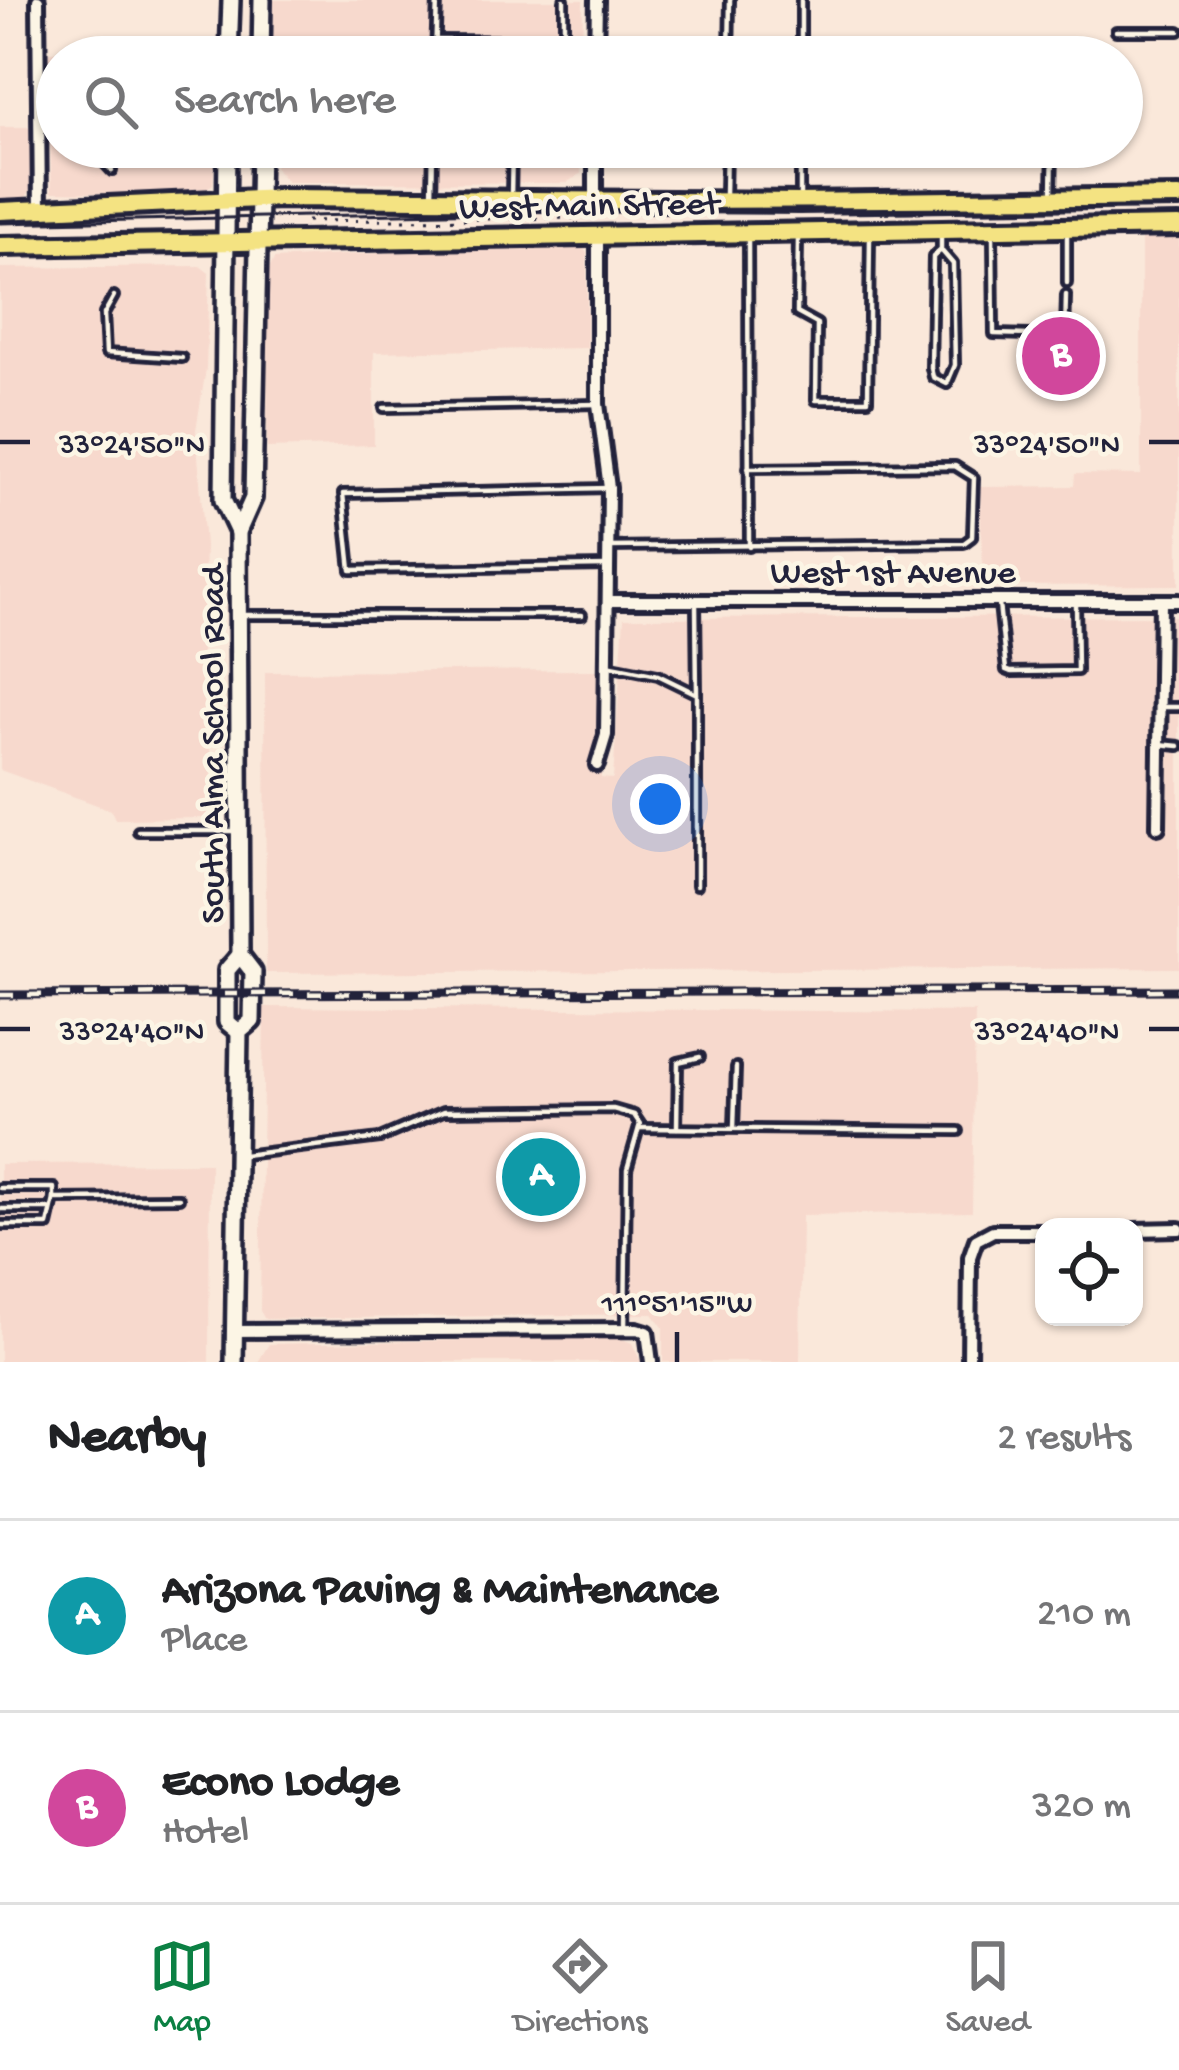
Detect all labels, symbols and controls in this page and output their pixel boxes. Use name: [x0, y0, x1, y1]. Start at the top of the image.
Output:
search box: [36, 36, 1143, 168]
icon: search: [78, 69, 144, 135]
text: Search here: [174, 76, 396, 129]
street label: West Main Street: [459, 185, 723, 232]
pin: B: [1022, 311, 1100, 401]
text: 33°24'50"N: [58, 430, 205, 465]
text: 33°24'50"N: [973, 430, 1120, 465]
street label: West 1st Avenue: [771, 554, 1016, 597]
street label: South Alma School Road: [194, 562, 237, 923]
your location: [630, 774, 690, 834]
text: 33°24'40"N: [59, 1017, 204, 1052]
text: 33°24'40"N: [974, 1017, 1119, 1052]
pin: A: [502, 1132, 580, 1222]
map controls: [1035, 1218, 1143, 1326]
button: locate: [1035, 1218, 1143, 1326]
text: 111°51'15"W: [600, 1289, 753, 1324]
text: Nearby: [48, 1410, 206, 1470]
text: 2 results: [997, 1417, 1131, 1463]
text: Arizona Paving & Maintenance: [162, 1566, 718, 1619]
text: A: [75, 1593, 99, 1639]
text: 210 m: [1037, 1593, 1131, 1639]
text: Place: [162, 1619, 247, 1665]
text: Econo Lodge: [162, 1758, 399, 1811]
text: B: [77, 1785, 97, 1831]
text: 320 m: [1033, 1785, 1131, 1831]
text: Hotel: [162, 1811, 249, 1857]
tab: Map: [149, 1933, 215, 2043]
tab: Directions: [513, 1933, 647, 2043]
tab: Saved: [945, 1933, 1030, 2043]

